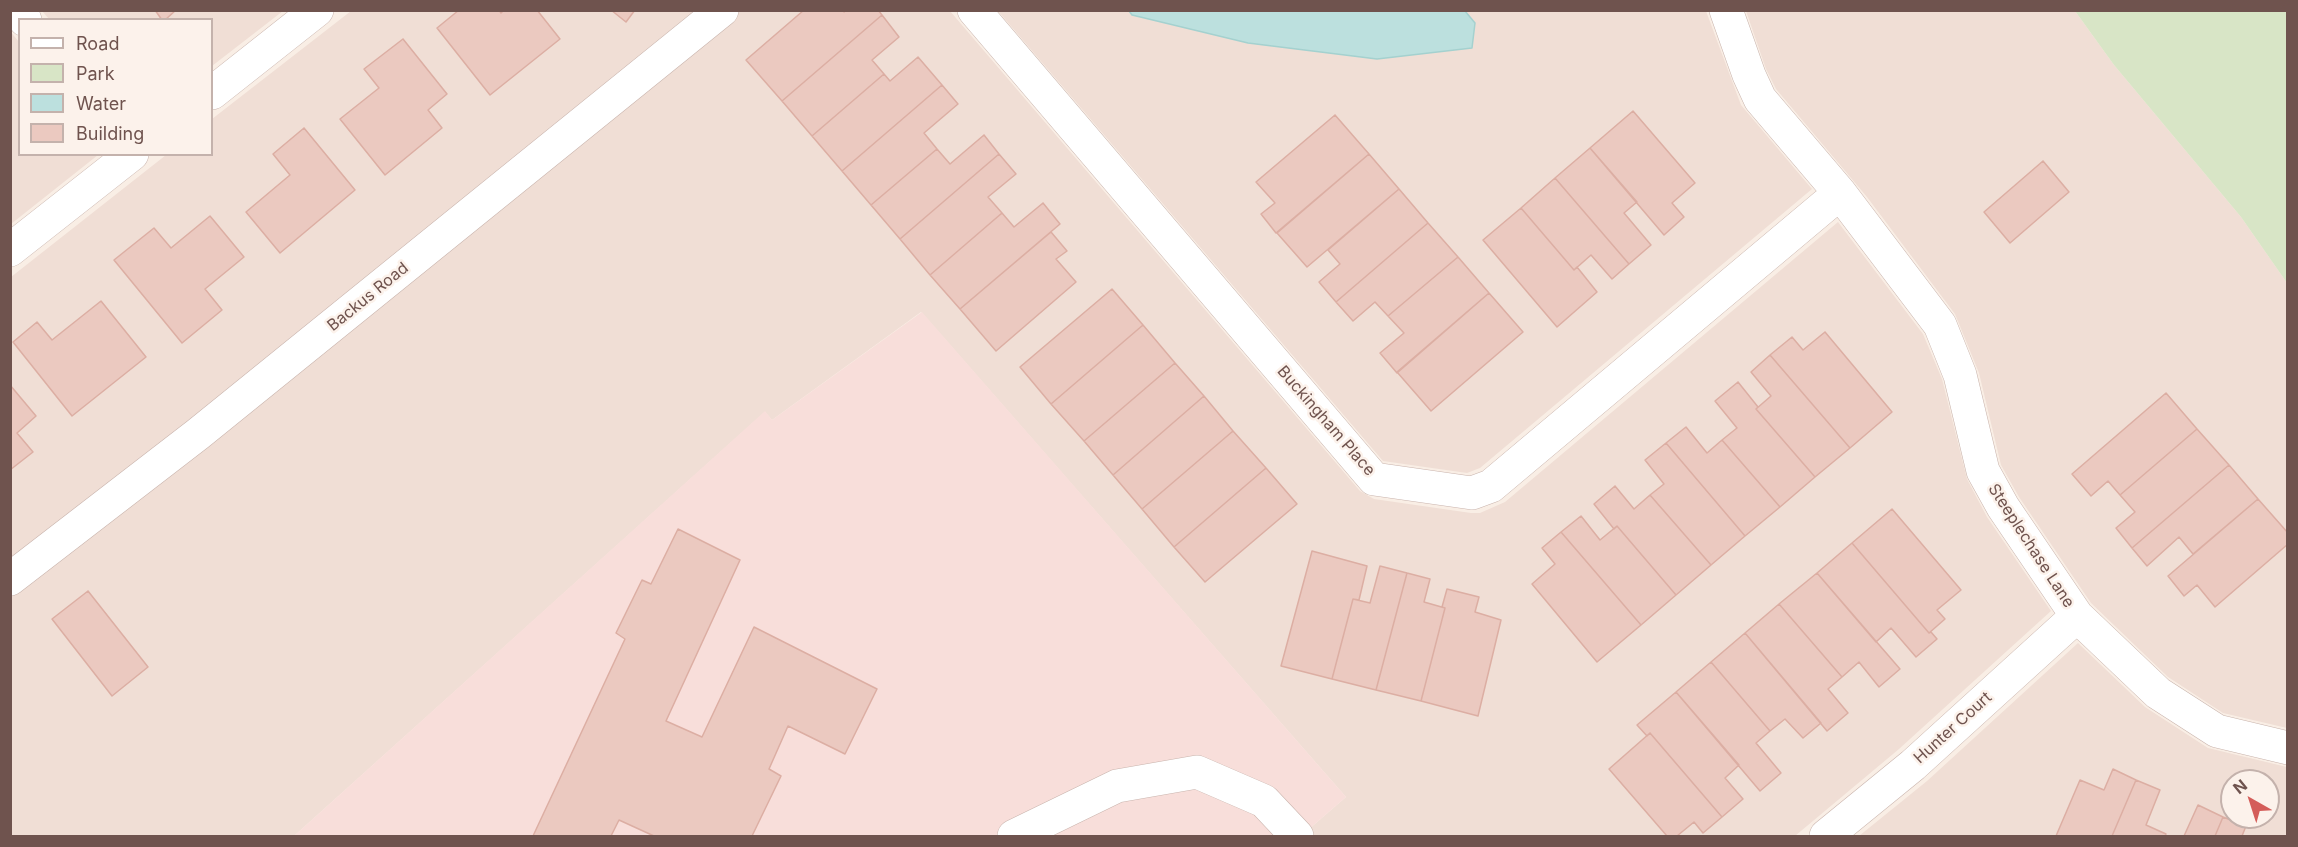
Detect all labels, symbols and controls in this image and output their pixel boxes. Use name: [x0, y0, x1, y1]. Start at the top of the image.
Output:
legend: [18, 18, 213, 156]
text: Road: [76, 33, 119, 54]
text: Park: [76, 63, 115, 84]
text: Water: [76, 93, 126, 114]
text: Building: [76, 123, 144, 144]
street label: Backus Road: [324, 259, 412, 335]
street label: Buckingham Place: [1273, 362, 1379, 480]
street label: Steeplechase Lane: [1984, 481, 2078, 611]
street label: Hunter Court: [1910, 688, 1996, 768]
north arrow: [2220, 769, 2280, 829]
text: N: [2229, 775, 2251, 798]

